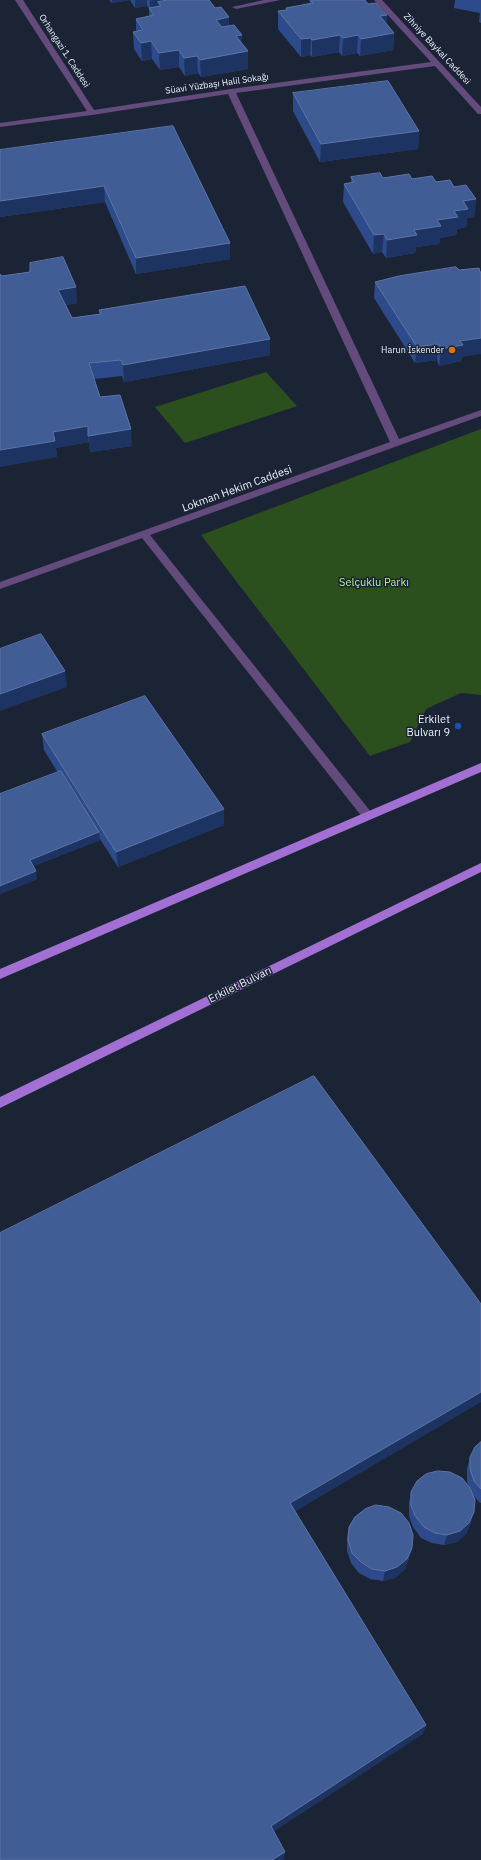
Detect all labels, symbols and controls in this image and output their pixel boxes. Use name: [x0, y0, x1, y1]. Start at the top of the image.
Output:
street label: Zihniye Baykal Caddesi: [401, 11, 473, 87]
street label: Orhangazi 1. Caddesi: [36, 12, 92, 90]
street label: Süavi Yüzbaşı Halil Sokağı: [165, 71, 269, 97]
place label: Harun İskender: [381, 345, 444, 355]
marker: Harun İskender: [447, 345, 457, 355]
street label: Lokman Hekim Caddesi: [180, 463, 294, 515]
park label: Selçuklu Parkı: [339, 576, 409, 590]
place label: Erkilet Bulvarı 9: [407, 713, 450, 739]
marker: Erkilet Bulvarı 9: [453, 721, 463, 731]
street label: Erkilet Bulvarı: [206, 964, 274, 1006]

